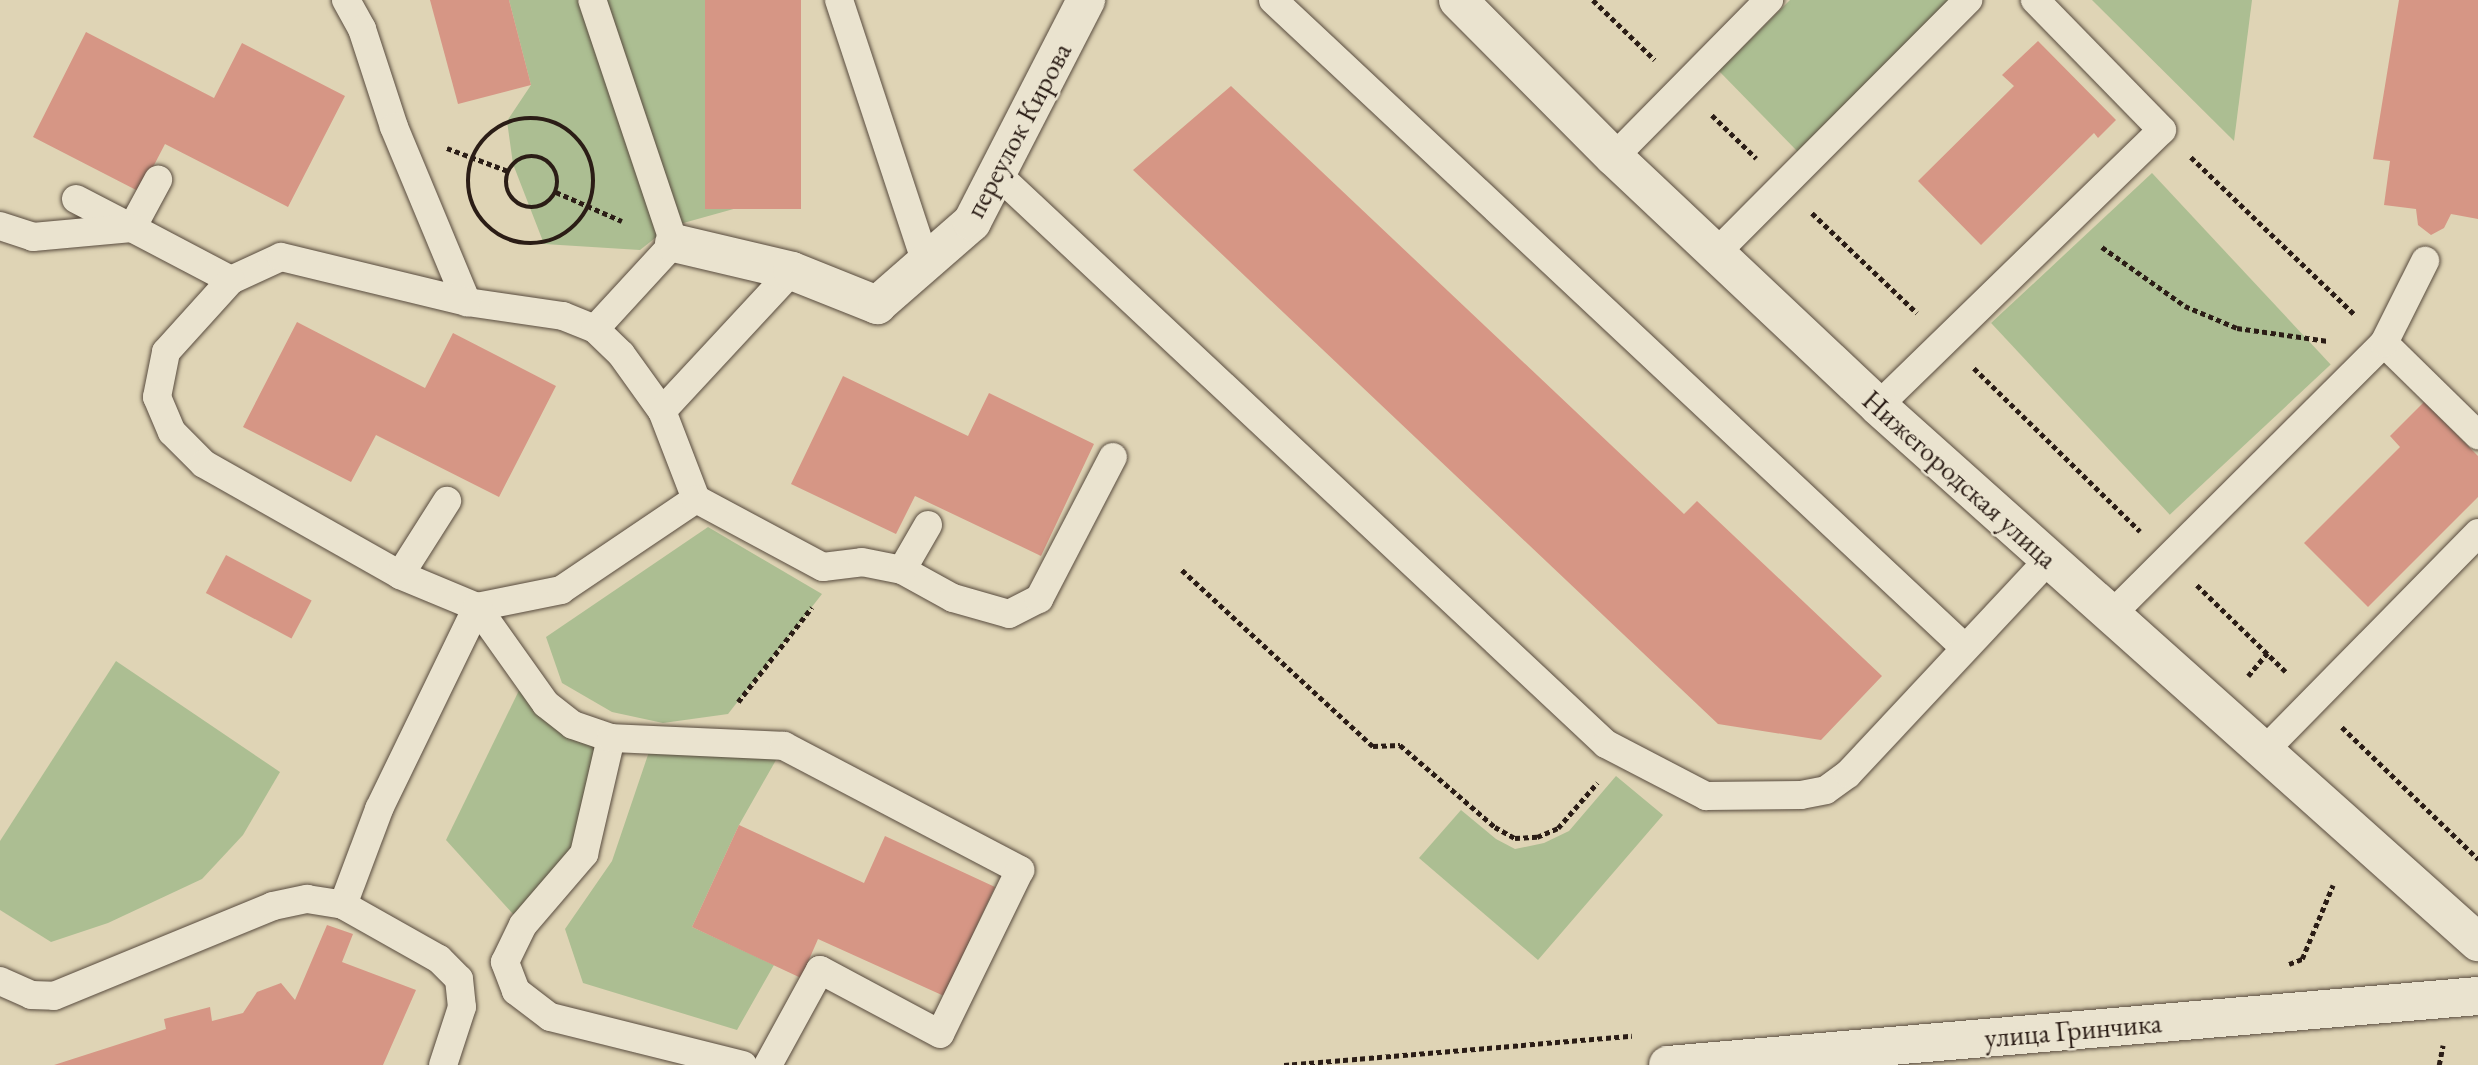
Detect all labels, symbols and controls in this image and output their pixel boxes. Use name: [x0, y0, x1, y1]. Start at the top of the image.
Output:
street label: переулок Кирова: [958, 37, 1078, 223]
street label: Нижегородская улица: [1856, 383, 2064, 575]
street label: улица Гринчика: [1983, 1006, 2163, 1054]

